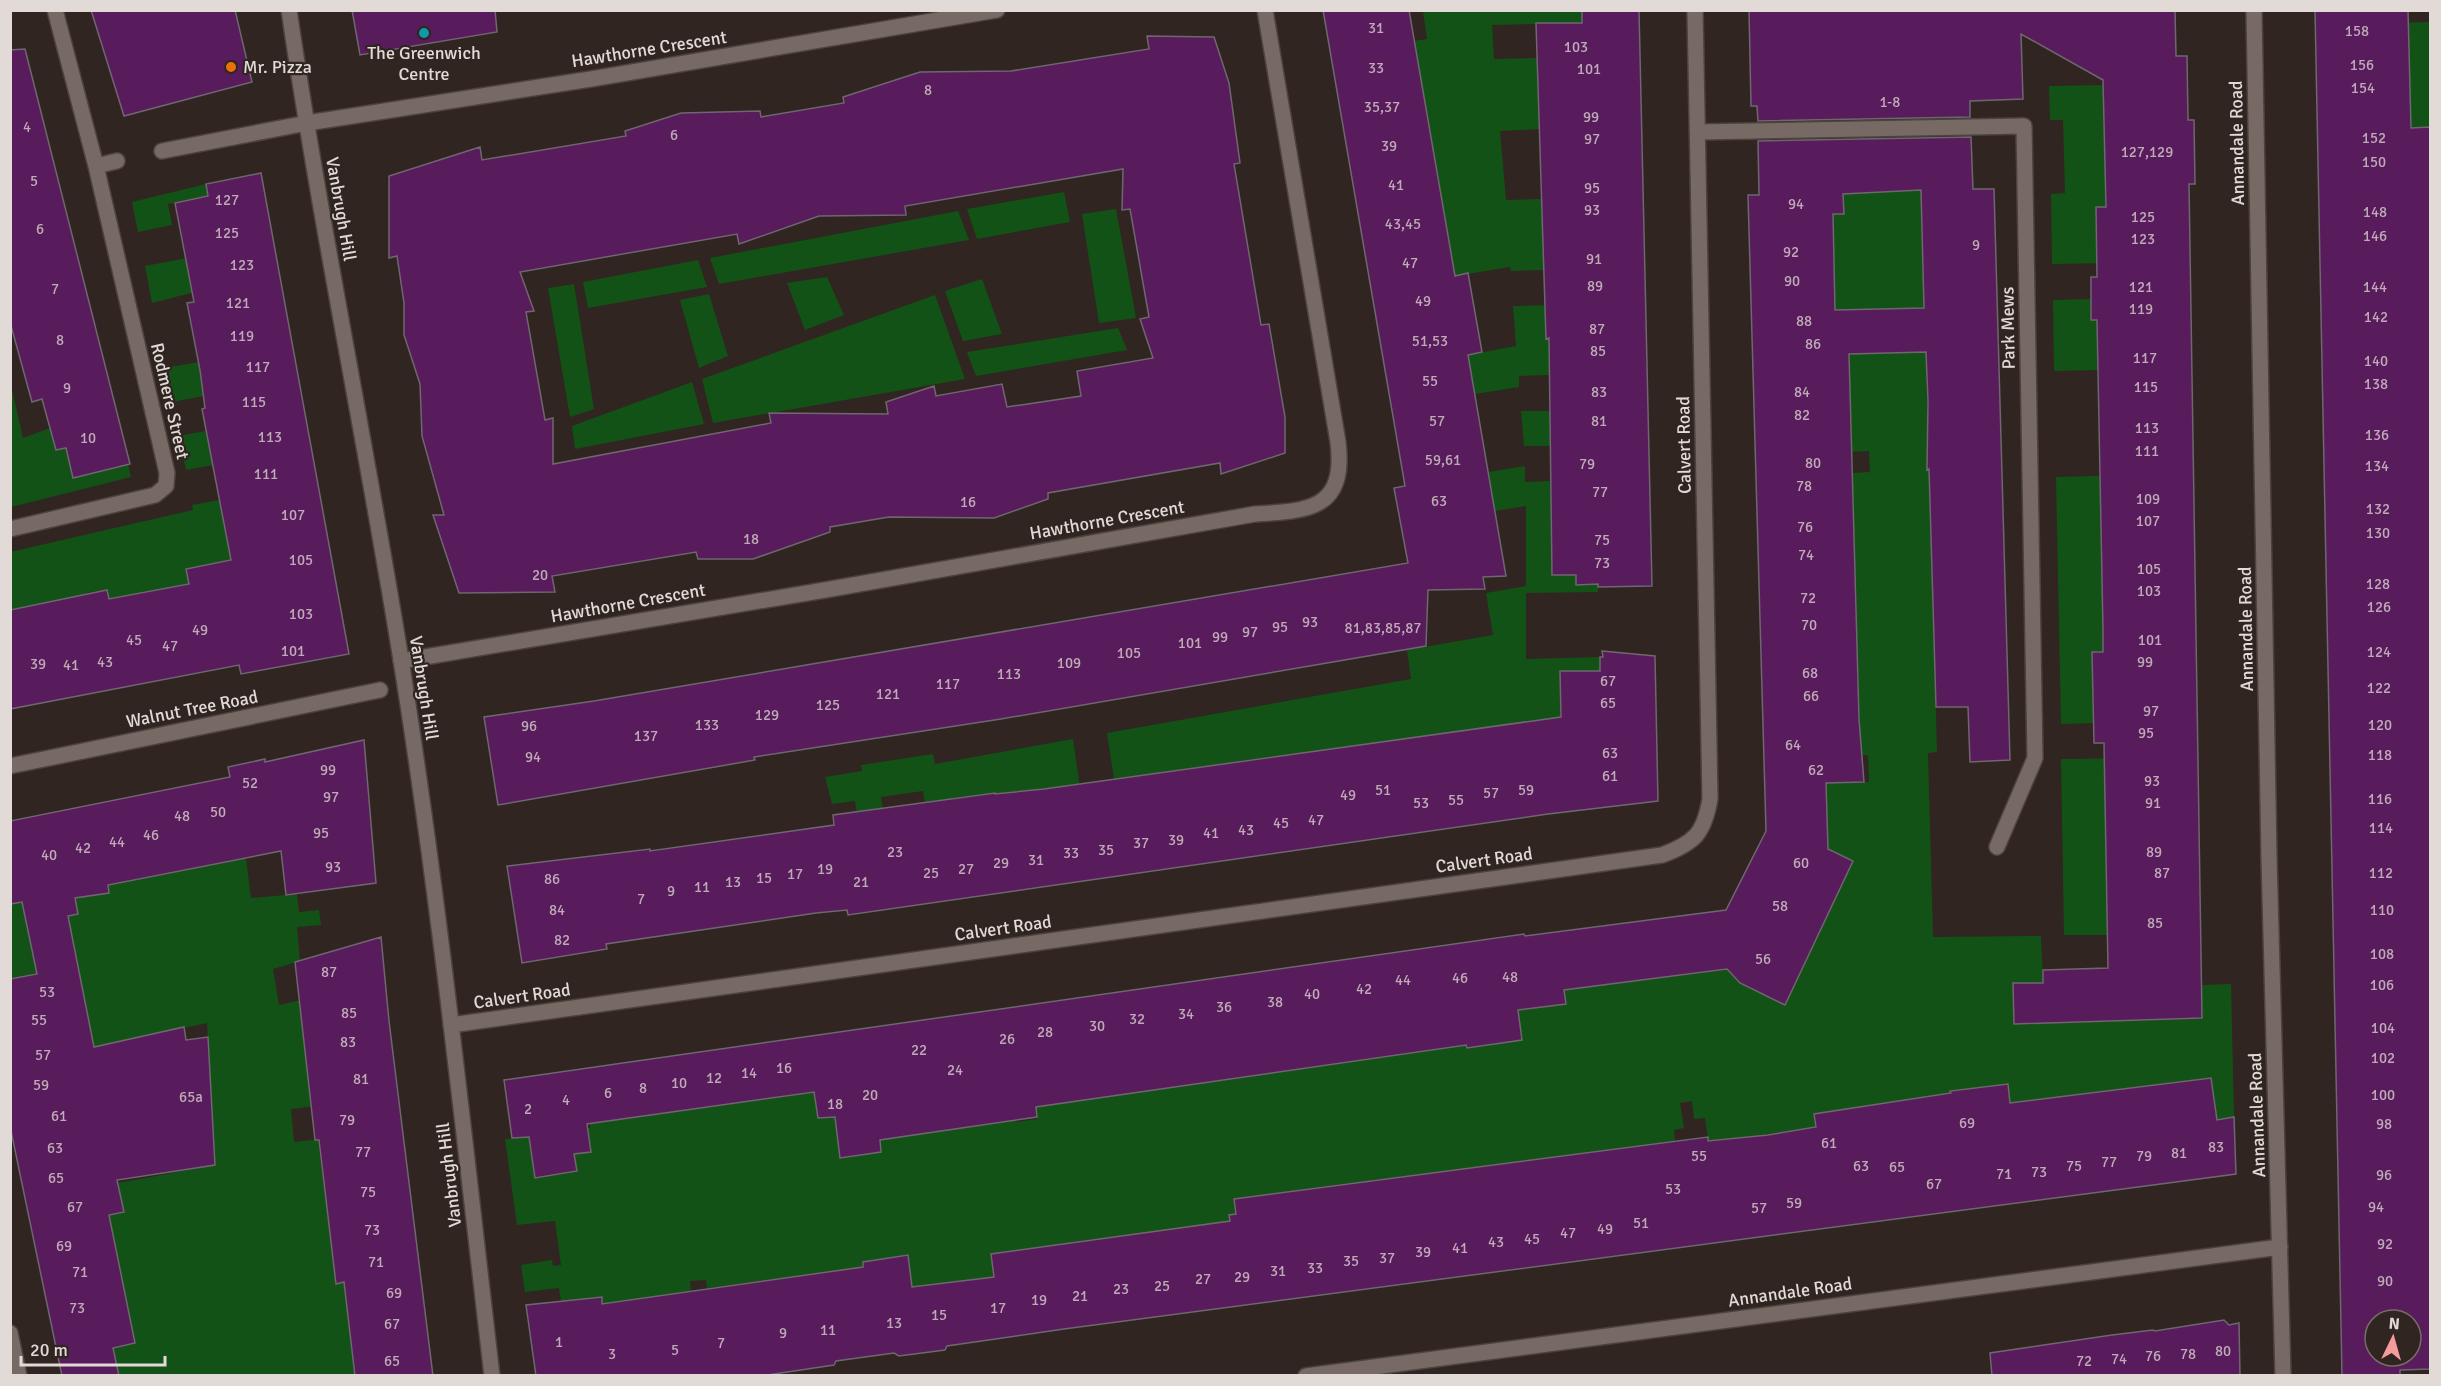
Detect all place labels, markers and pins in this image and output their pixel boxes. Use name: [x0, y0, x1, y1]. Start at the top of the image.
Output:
marker: The Greenwich Centre: [417, 26, 431, 40]
place label: The Greenwich Centre: [367, 42, 481, 85]
place label: Mr. Pizza: [243, 56, 312, 78]
marker: Mr. Pizza: [224, 60, 238, 74]

